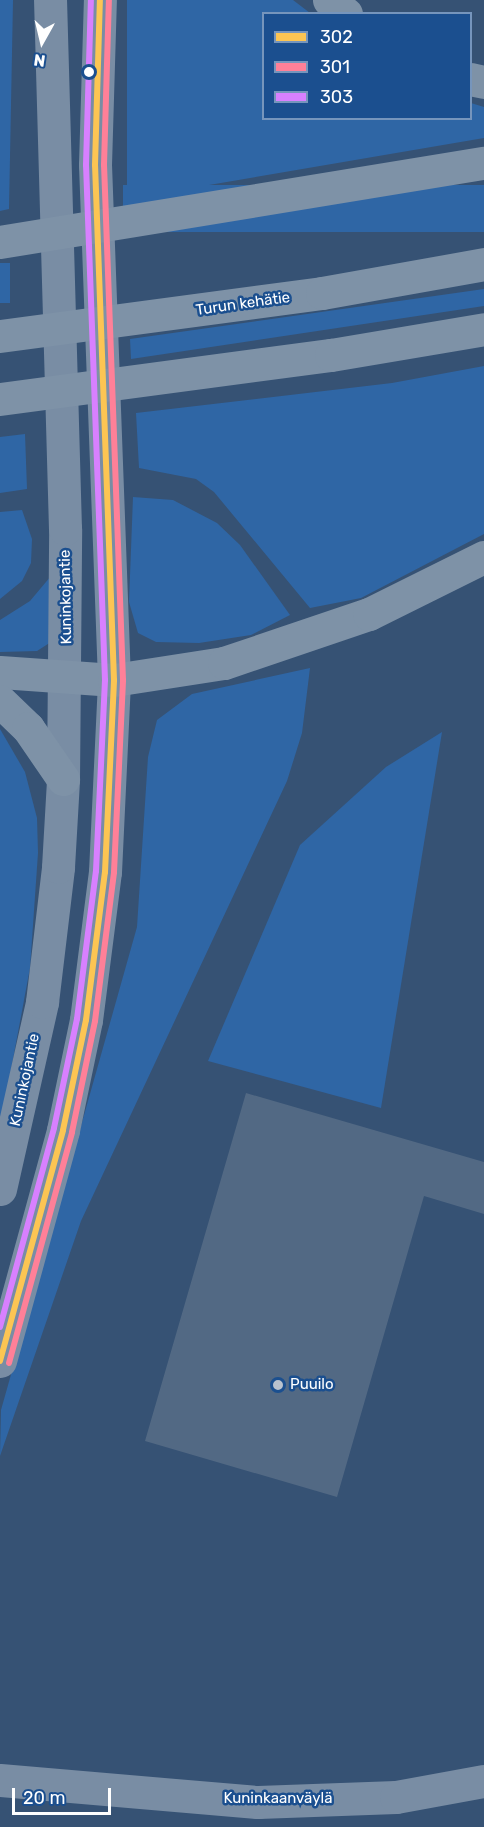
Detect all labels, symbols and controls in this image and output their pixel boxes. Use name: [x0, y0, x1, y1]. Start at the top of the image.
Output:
north arrow: [12, 12, 72, 72]
legend: [262, 12, 472, 120]
text: 302: [320, 26, 353, 48]
text: N: [32, 50, 46, 71]
text: 301: [320, 56, 350, 78]
unlabelled marker: [83, 66, 95, 78]
text: 303: [320, 86, 353, 108]
street label: Turun kehätie: [195, 288, 291, 320]
street label: Kuninkojantie: [56, 550, 76, 644]
street label: Kuninkojantie: [6, 1032, 44, 1128]
place label: Puuilo: [290, 1376, 334, 1394]
marker: Puuilo: [271, 1378, 285, 1392]
scale bar: [15, 1776, 114, 1814]
text: 20 m: [23, 1787, 65, 1809]
street label: Kuninkaanväylä: [224, 1790, 332, 1808]

